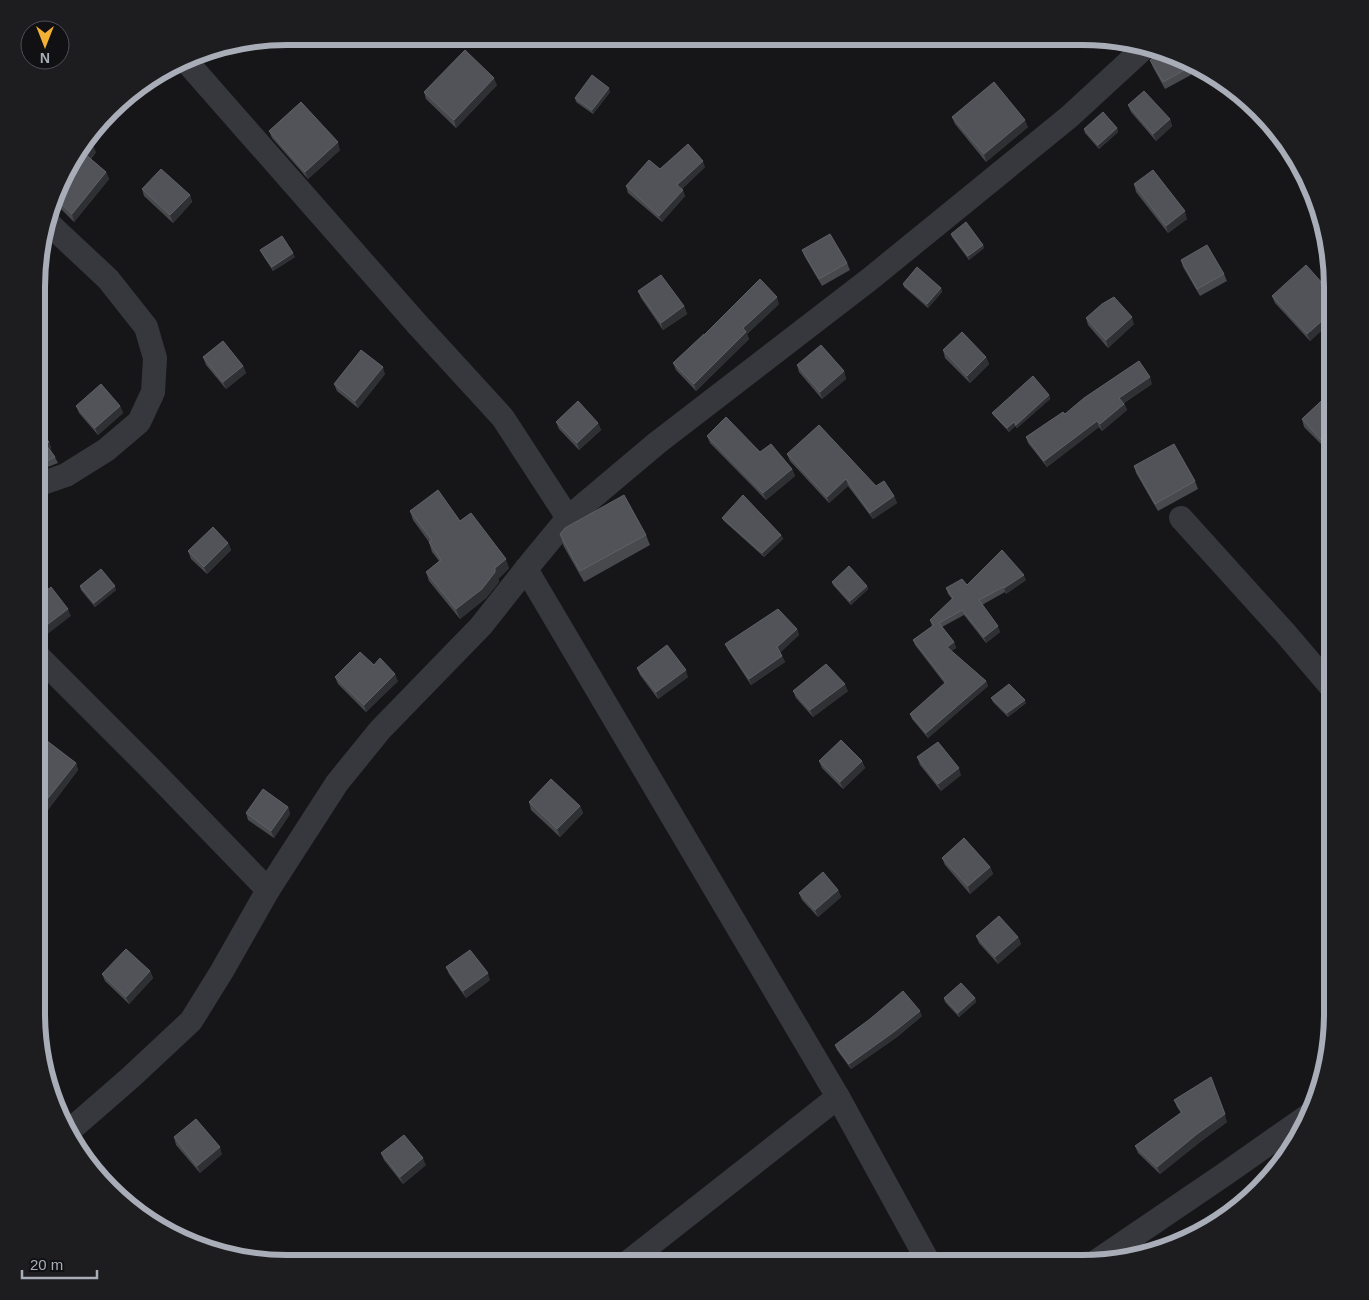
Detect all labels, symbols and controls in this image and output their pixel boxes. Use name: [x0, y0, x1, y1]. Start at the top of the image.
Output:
north arrow: [20, 20, 70, 70]
text: N: [40, 50, 50, 66]
scale bar: [22, 1248, 98, 1280]
text: 20 m: [30, 1256, 63, 1273]

